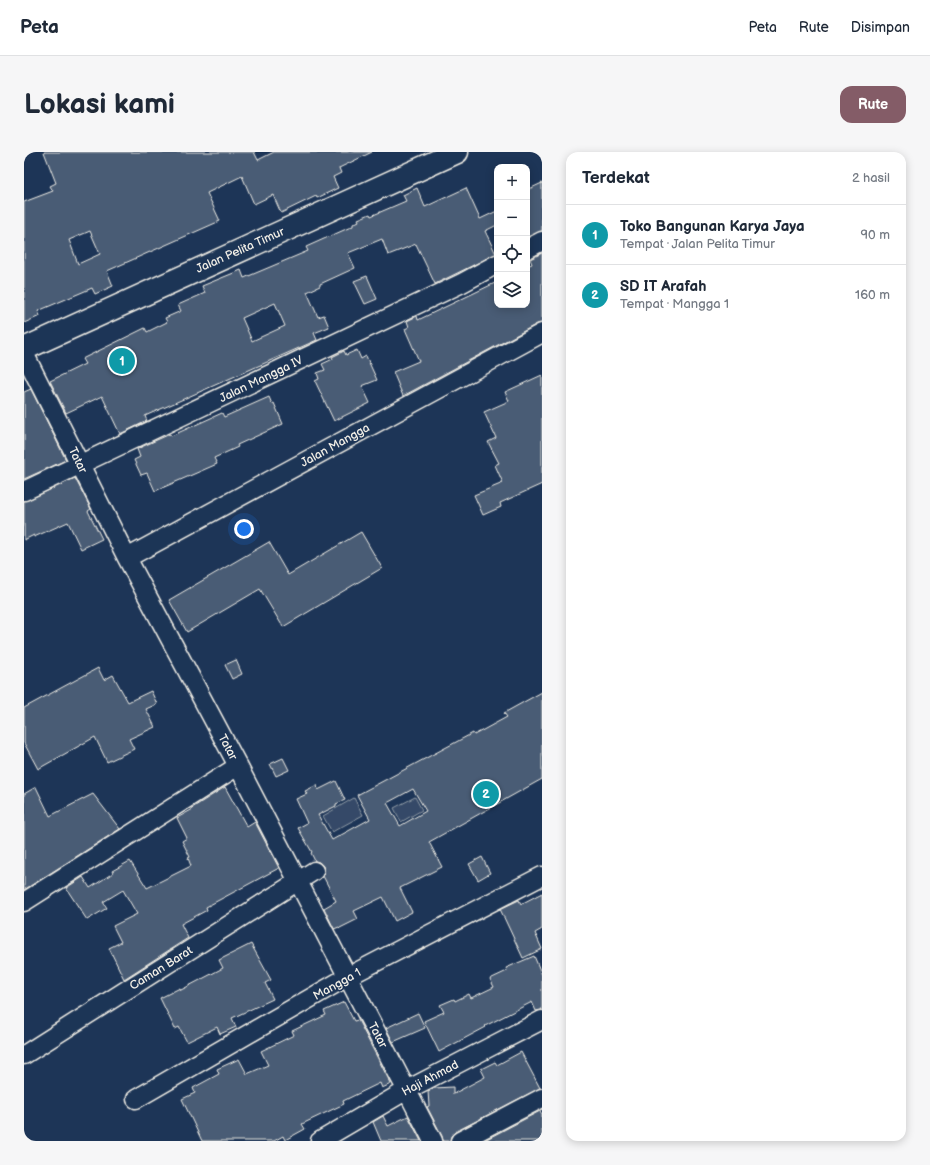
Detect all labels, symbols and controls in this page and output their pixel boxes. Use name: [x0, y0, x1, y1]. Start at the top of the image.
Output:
text: Peta: [20, 16, 59, 39]
text: Peta: [748, 19, 777, 36]
text: Rute: [799, 19, 829, 36]
text: Disimpan: [851, 19, 910, 36]
button: Rute: [840, 86, 906, 123]
text: Lokasi kami: [24, 88, 175, 121]
map controls: [494, 164, 530, 308]
button: +: [494, 164, 530, 200]
text: Terdekat: [582, 168, 650, 188]
text: 2 hasil: [852, 170, 890, 186]
button: −: [494, 200, 530, 236]
text: Toko Bangunan Karya Jaya: [620, 217, 805, 236]
street label: Jalan Pelita Timur: [194, 224, 287, 277]
text: 1: [592, 227, 598, 243]
text: 90 m: [861, 227, 890, 243]
button: locate: [494, 236, 530, 272]
text: Tempat · Jalan Pelita Timur: [620, 236, 775, 252]
button: layers: [494, 272, 530, 308]
text: SD IT Arafah: [620, 277, 706, 296]
text: 2: [591, 287, 599, 303]
text: 160 m: [855, 287, 890, 303]
text: Tempat · Mangga 1: [620, 296, 729, 312]
pin: 1: [109, 346, 135, 376]
street label: Jalan Mangga IV: [217, 352, 306, 406]
street label: Jalan Mangga: [298, 420, 373, 471]
street label: Tatar: [65, 445, 91, 476]
your location: [234, 519, 254, 539]
street label: Tatar: [215, 732, 241, 763]
pin: 2: [473, 779, 499, 809]
street label: Caman Barat: [127, 943, 196, 994]
street label: Mangga 1: [311, 965, 364, 1004]
street label: Tatar: [365, 1020, 391, 1051]
street label: Haji Ahmad: [399, 1057, 461, 1100]

